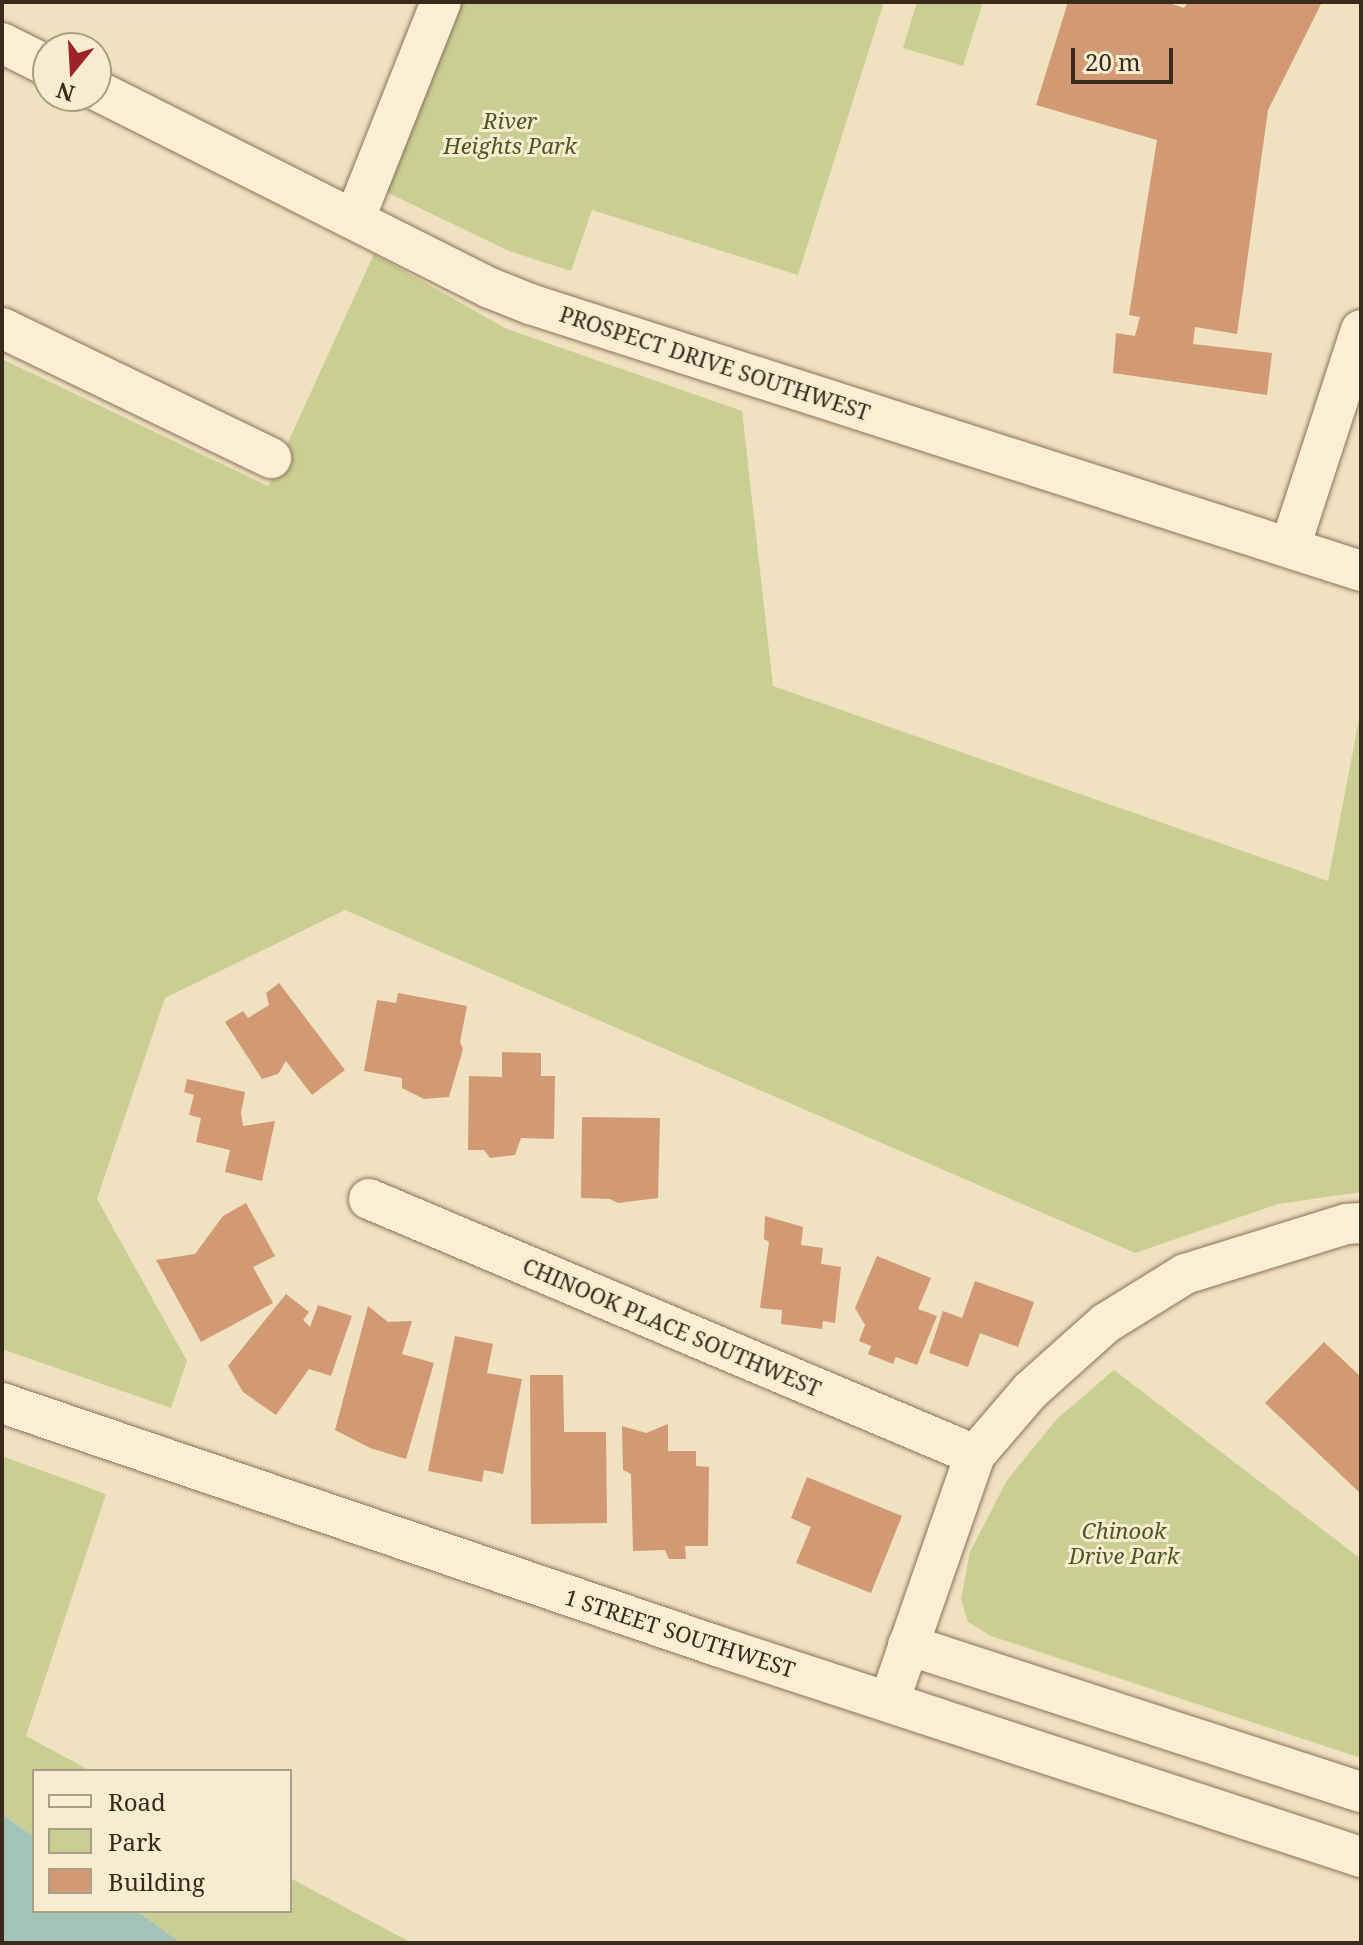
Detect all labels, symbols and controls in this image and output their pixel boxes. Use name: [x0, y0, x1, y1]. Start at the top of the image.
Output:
north arrow: [32, 32, 112, 112]
scale bar: [1075, 32, 1177, 82]
text: 20 m: [1085, 45, 1141, 78]
text: N: [52, 76, 78, 110]
park label: River Heights Park: [443, 107, 577, 158]
street label: PROSPECT DRIVE SOUTHWEST: [556, 300, 874, 426]
street label: CHINOOK PLACE SOUTHWEST: [519, 1252, 825, 1402]
park label: Chinook Drive Park: [1069, 1517, 1179, 1568]
street label: 1 STREET SOUTHWEST: [561, 1583, 799, 1683]
legend: [32, 1769, 292, 1913]
text: Road: [108, 1785, 166, 1818]
text: Park: [108, 1825, 161, 1858]
text: Building: [108, 1865, 205, 1898]

